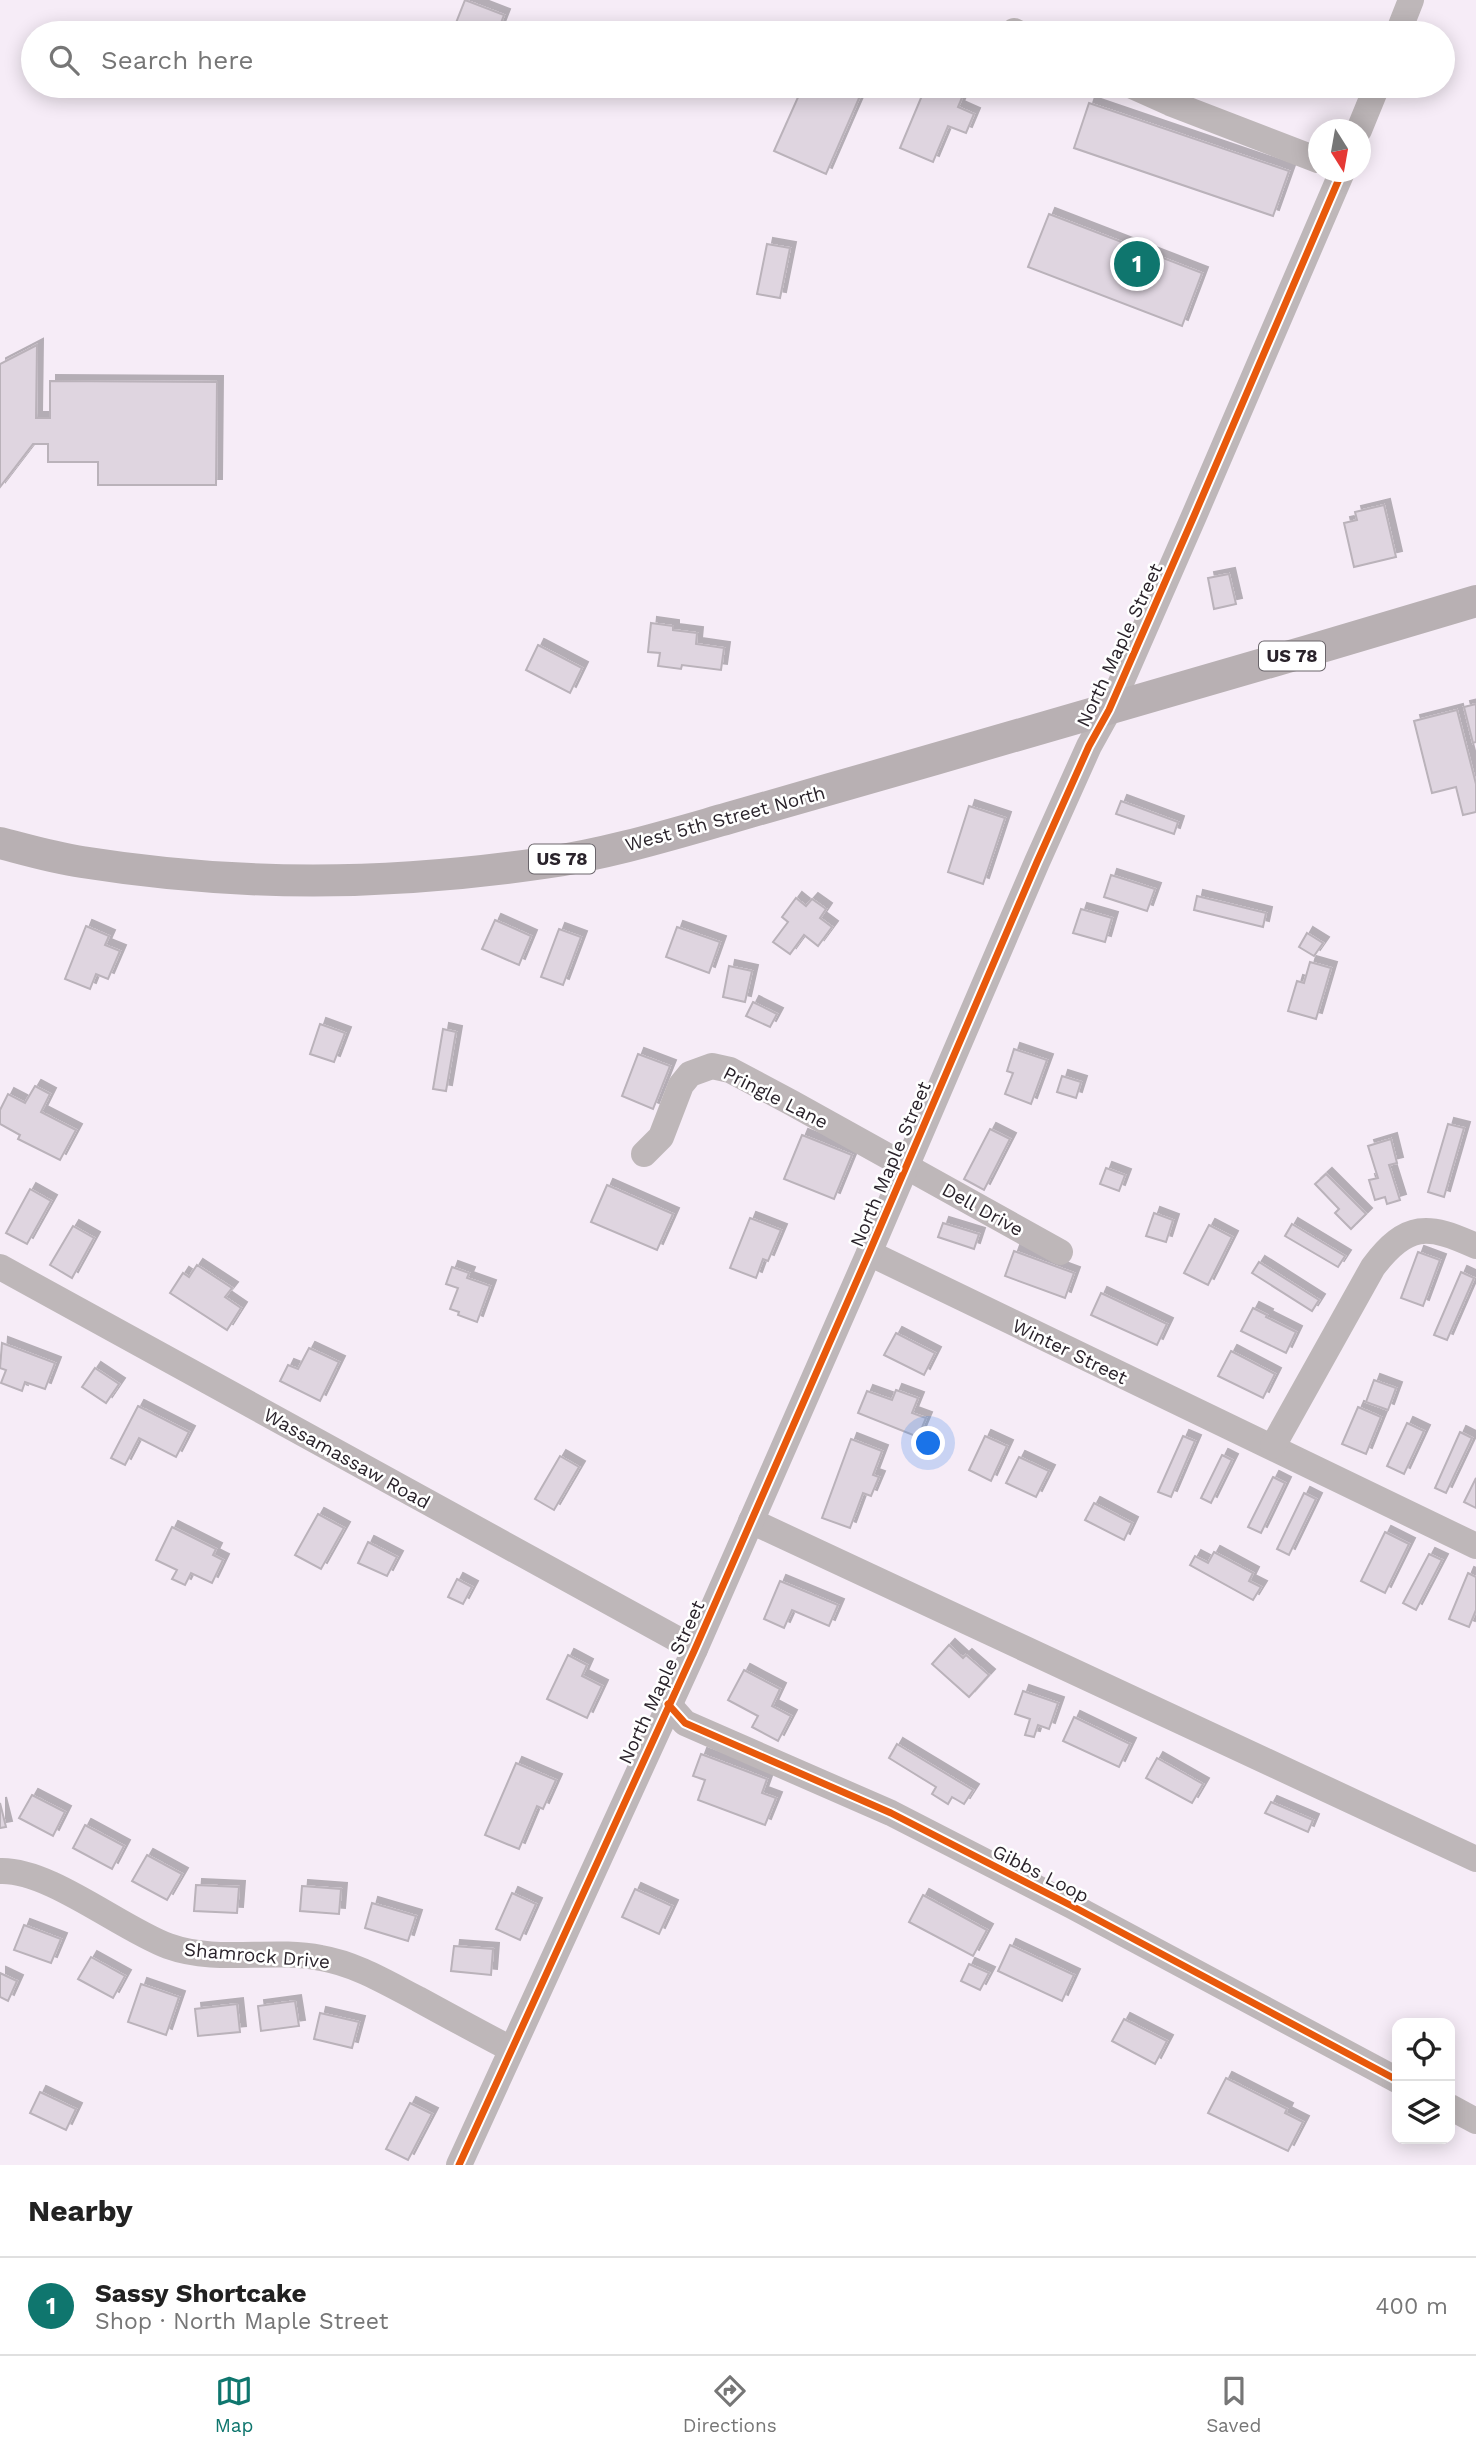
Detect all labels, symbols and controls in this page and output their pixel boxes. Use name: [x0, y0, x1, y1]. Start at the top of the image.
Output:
search box: [21, 21, 1455, 98]
icon: search: [45, 41, 83, 79]
text: Search here: [101, 45, 253, 75]
north arrow: [1308, 119, 1371, 182]
pin: 1: [1114, 238, 1160, 290]
street label: North Maple Street: [1071, 560, 1167, 731]
road number: US 78: [1259, 642, 1325, 670]
street label: West 5th Street North: [623, 781, 828, 856]
road number: US 78: [529, 844, 595, 874]
street label: Pringle Lane: [720, 1061, 832, 1134]
street label: North Maple Street: [845, 1078, 936, 1251]
street label: Dell Drive: [938, 1178, 1027, 1241]
street label: Winter Street: [1009, 1314, 1131, 1389]
street label: Wassamassaw Road: [259, 1403, 434, 1514]
your location: [911, 1426, 945, 1460]
street label: North Maple Street: [613, 1597, 709, 1768]
street label: Gibbs Loop: [989, 1839, 1093, 1908]
street label: Shamrock Drive: [183, 1938, 331, 1973]
map controls: [1392, 2018, 1455, 2144]
button: locate: [1392, 2018, 1455, 2081]
button: layers: [1392, 2081, 1455, 2144]
text: Nearby: [28, 2193, 133, 2228]
text: Sassy Shortcake: [95, 2278, 307, 2308]
text: 1: [46, 2293, 56, 2320]
text: 400 m: [1376, 2293, 1448, 2320]
text: Shop · North Maple Street: [95, 2308, 388, 2335]
tab: Map: [215, 2372, 253, 2437]
tab: Directions: [683, 2372, 777, 2437]
tab: Saved: [1206, 2372, 1261, 2437]

